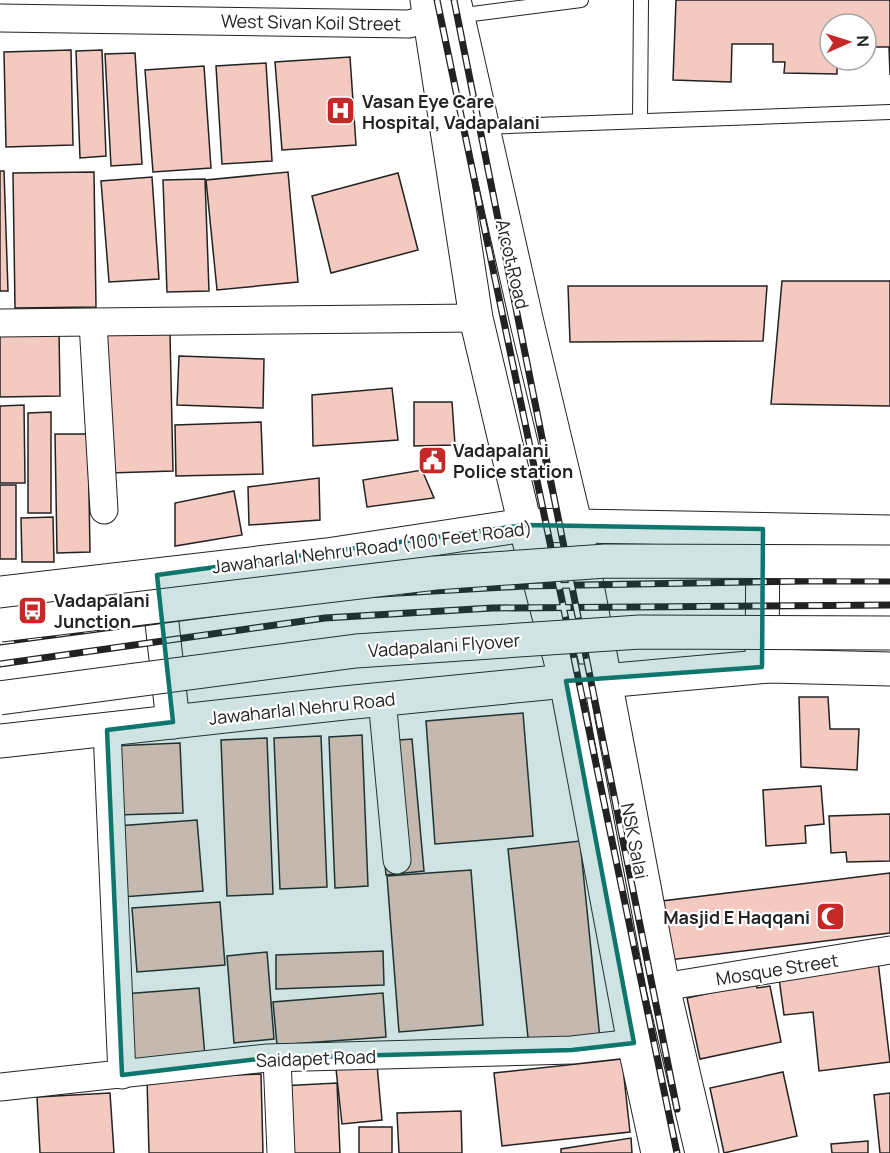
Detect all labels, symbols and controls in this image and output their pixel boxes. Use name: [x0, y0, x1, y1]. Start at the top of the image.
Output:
street label: West Sivan Koil Street: [221, 8, 401, 36]
north arrow: [818, 12, 878, 72]
text: N: [852, 35, 874, 48]
place label: Vasan Eye Care Hospital, Vadapalani: [362, 89, 540, 134]
hospital icon: Vasan Eye Care Hospital, Vadapalani: [325, 95, 357, 127]
street label: Arcot Road: [491, 217, 535, 311]
place label: Vadapalani Police station: [453, 438, 573, 483]
public building icon: Vadapalani Police station: [416, 444, 448, 476]
street label: Jawaharlal Nehru Road (100 Feet Road): [211, 515, 533, 579]
place label: Vadapalani Junction: [54, 588, 150, 633]
bus stop icon: Vadapalani Junction: [17, 594, 49, 626]
street label: Vadapalani Flyover: [367, 628, 521, 662]
street label: Jawaharlal Nehru Road: [208, 686, 396, 730]
street label: NSK Salai: [616, 801, 654, 881]
mosque icon: Masjid E Haqqani: [815, 901, 847, 933]
place label: Masjid E Haqqani: [663, 905, 810, 929]
street label: Mosque Street: [714, 947, 840, 991]
street label: Saidapet Road: [255, 1044, 377, 1072]

